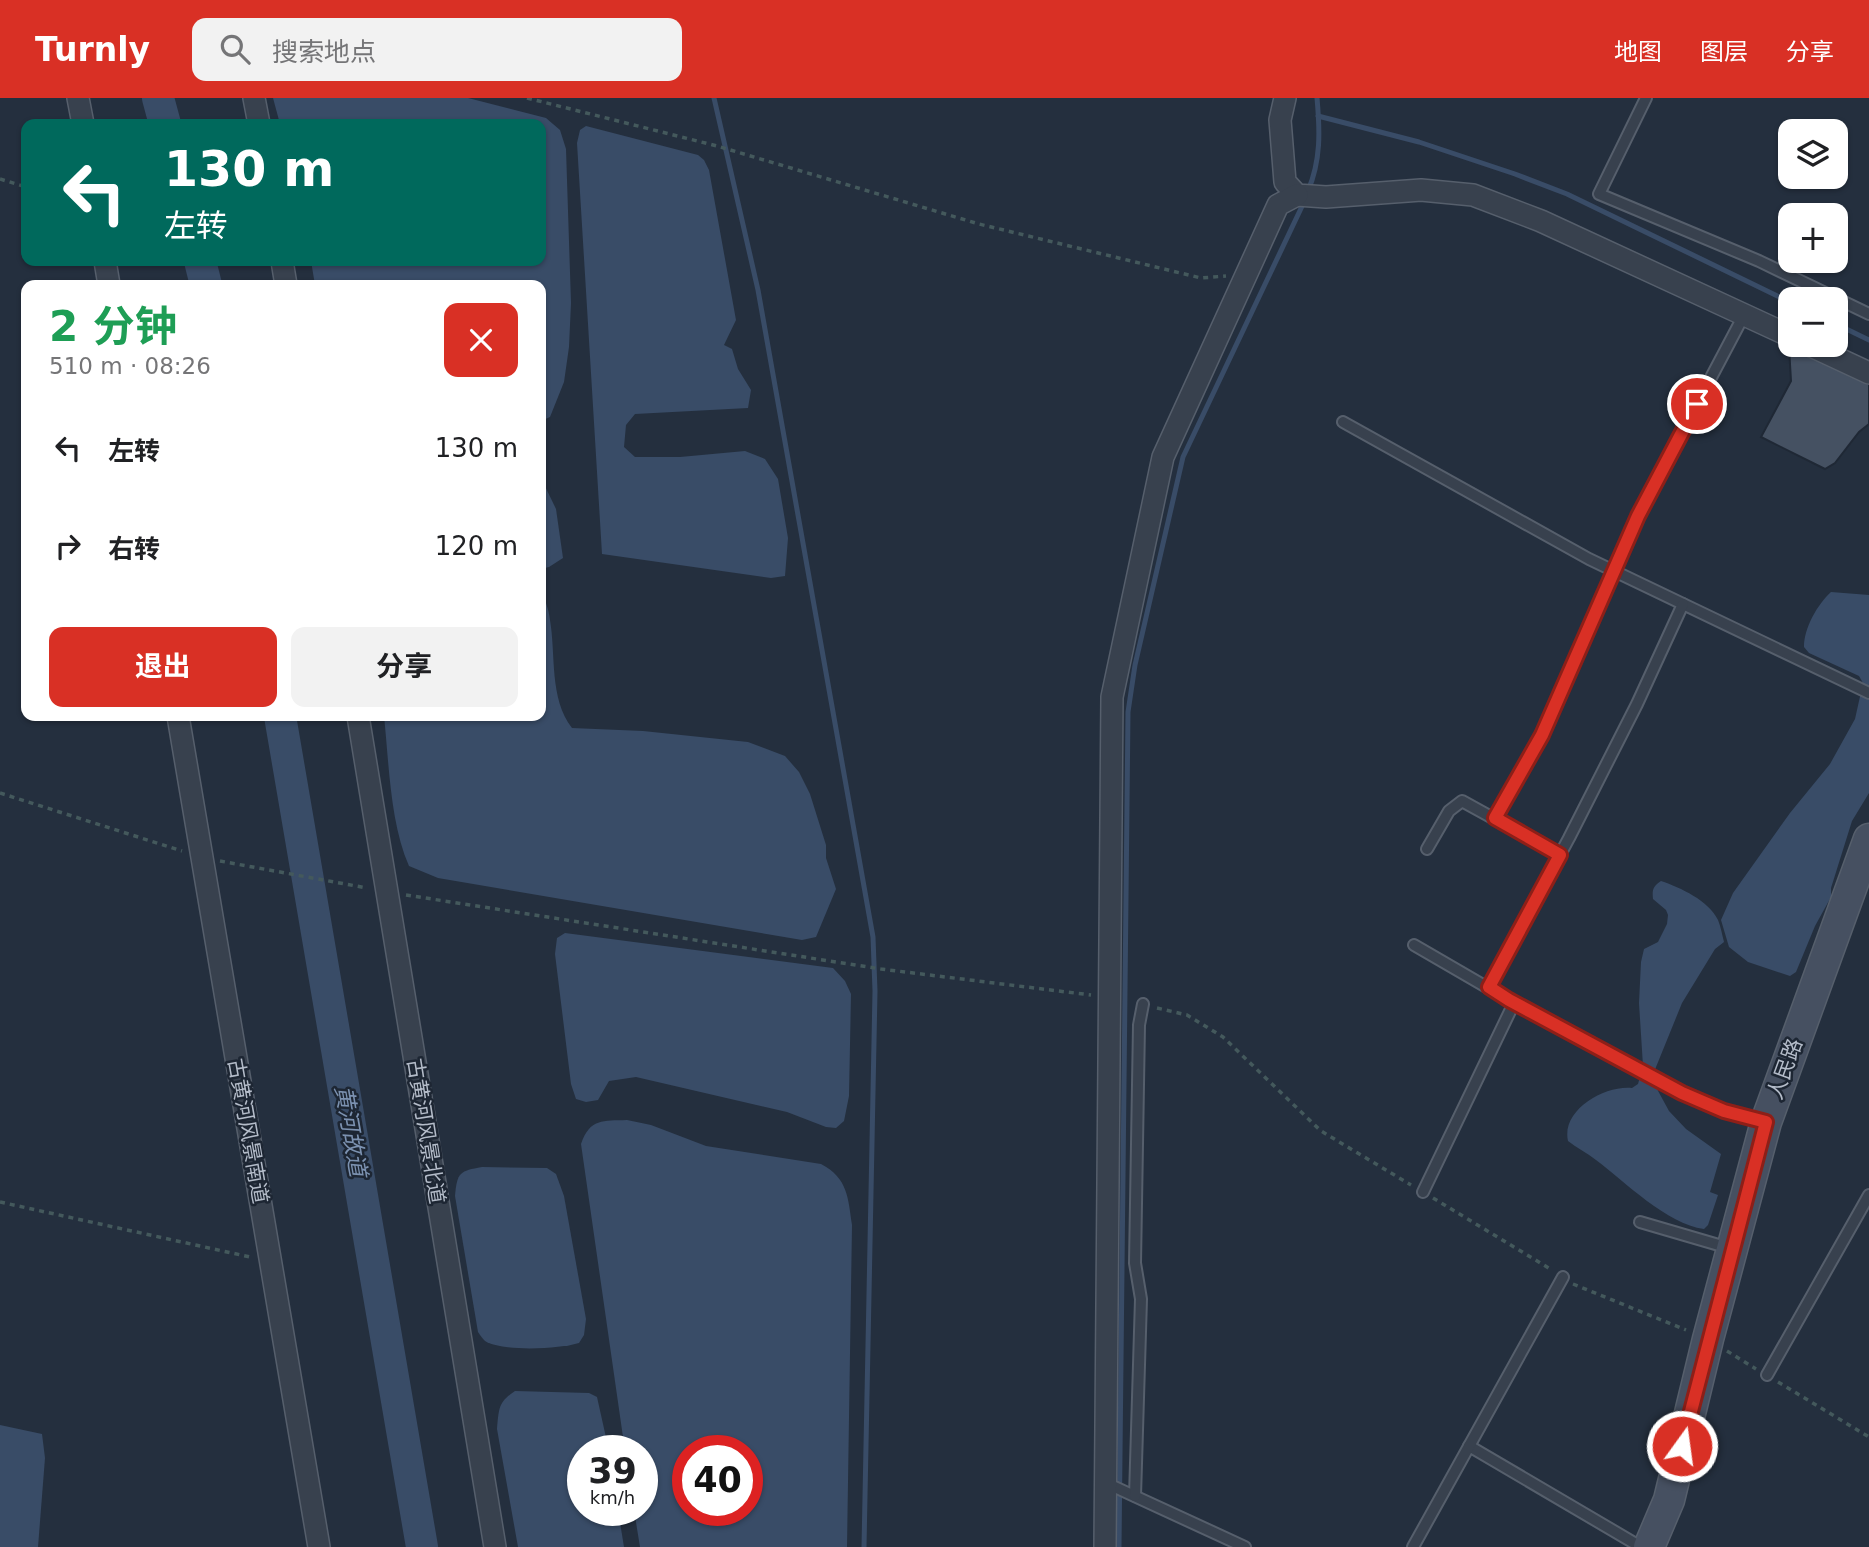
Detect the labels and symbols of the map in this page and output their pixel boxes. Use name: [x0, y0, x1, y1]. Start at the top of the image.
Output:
pin: [1667, 374, 1727, 434]
street label: 人民路: [1763, 1035, 1807, 1103]
street label: 古黄河风景南道: [223, 1057, 273, 1205]
street label: 古黄河风景北道: [403, 1057, 449, 1205]
water label: 黄河故道: [330, 1083, 372, 1182]
position arrow: [1645, 1409, 1719, 1483]
speed limit sign: 40: [672, 1435, 763, 1526]

